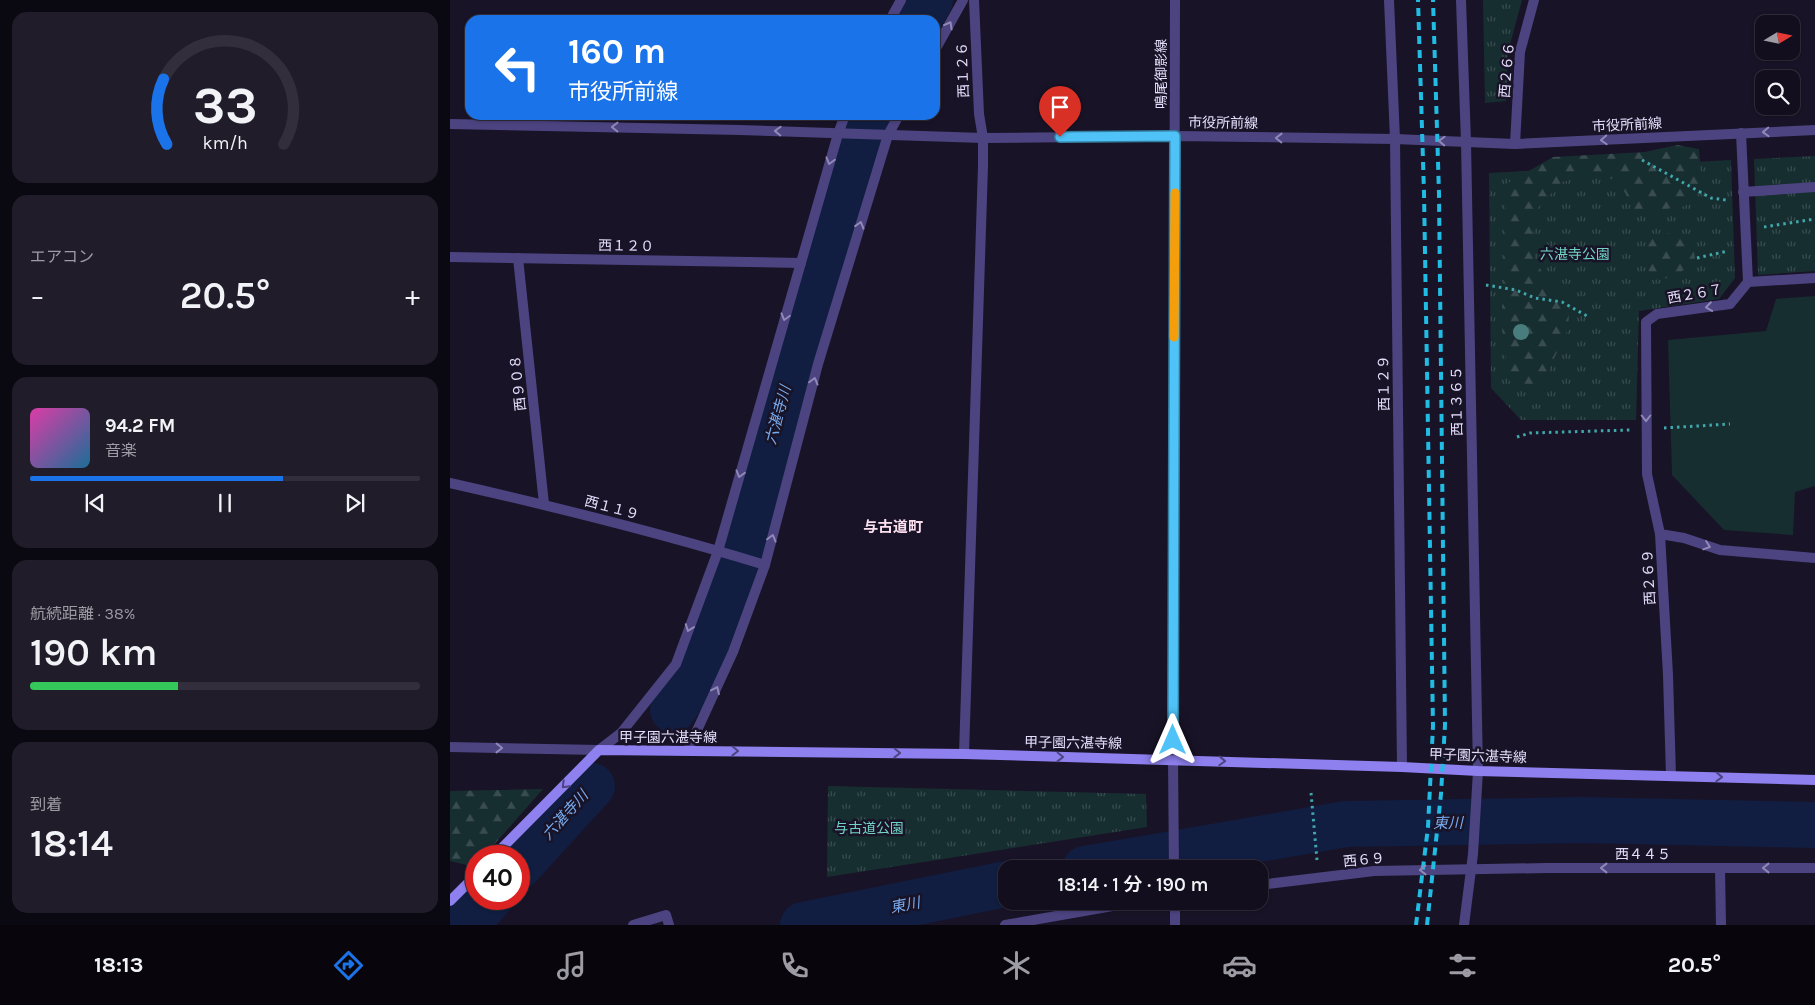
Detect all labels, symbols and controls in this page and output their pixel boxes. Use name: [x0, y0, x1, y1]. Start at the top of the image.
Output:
north arrow: [1755, 15, 1800, 60]
map controls: [1755, 15, 1800, 115]
one-way arrow: [943, 21, 953, 30]
text: 160 m: [568, 31, 666, 72]
icon: left: [485, 35, 550, 100]
street label: 鳴尾御影線: [1153, 39, 1170, 109]
street label: 西２６６: [1496, 41, 1518, 99]
street label: 西１２６: [954, 42, 972, 98]
button: search: [1755, 70, 1800, 115]
text: 33: [193, 75, 257, 136]
text: 市役所前線: [568, 79, 678, 105]
pin: [1039, 86, 1081, 137]
icon: arrive: [1046, 93, 1074, 121]
street label: 市役所前線: [1188, 114, 1258, 132]
street label: 市役所前線: [1592, 115, 1662, 135]
one-way arrow: [611, 122, 618, 132]
one-way arrow: [773, 126, 781, 137]
one-way arrow: [1762, 127, 1770, 137]
text: km/h: [202, 133, 248, 154]
one-way arrow: [1275, 133, 1282, 143]
one-way arrow: [1600, 134, 1608, 145]
one-way arrow: [1437, 136, 1445, 147]
one-way arrow: [826, 157, 836, 165]
one-way arrow: [855, 222, 865, 230]
street label: 西１２０: [598, 237, 654, 255]
park label: 六湛寺公園: [1540, 246, 1610, 263]
text: エアコン: [30, 247, 94, 266]
text: 20.5°: [180, 273, 270, 318]
text: −: [30, 279, 45, 312]
text: +: [405, 279, 420, 312]
street label: 西２６７: [1666, 281, 1724, 307]
one-way arrow: [1705, 301, 1714, 311]
one-way arrow: [780, 313, 791, 322]
street label: 西９０８: [507, 354, 529, 412]
street label: 西１２９: [1375, 355, 1393, 411]
street label: 西１３６５: [1448, 366, 1466, 436]
one-way arrow: [808, 377, 818, 385]
water label: 六湛寺川: [762, 382, 795, 446]
one-way arrow: [1641, 414, 1651, 422]
text: 94.2 FM: [105, 415, 175, 437]
text: 音楽: [105, 441, 137, 460]
one-way arrow: [735, 469, 746, 478]
icon: previous: [81, 489, 109, 517]
icon: pause: [211, 489, 239, 517]
icon: next: [341, 489, 369, 517]
street label: 西１１９: [583, 493, 641, 523]
district label: 与古道町: [863, 518, 923, 536]
one-way arrow: [766, 533, 777, 542]
one-way arrow: [1703, 540, 1711, 550]
street label: 西２６９: [1639, 549, 1659, 605]
text: 航続距離 · 38%: [30, 604, 135, 623]
one-way arrow: [685, 623, 695, 632]
text: 190 km: [30, 630, 157, 675]
one-way arrow: [709, 686, 720, 695]
position arrow: [1146, 713, 1198, 765]
street label: 甲子園六湛寺線: [619, 729, 717, 746]
street label: 甲子園六湛寺線: [1024, 734, 1122, 752]
one-way arrow: [495, 743, 503, 753]
one-way arrow: [732, 746, 739, 756]
street label: 甲子園六湛寺線: [1429, 746, 1527, 766]
one-way arrow: [894, 748, 902, 758]
one-way arrow: [1056, 751, 1064, 762]
one-way arrow: [1219, 756, 1227, 766]
one-way arrow: [1716, 772, 1724, 782]
one-way arrow: [562, 779, 571, 788]
water label: 六湛寺川: [538, 785, 593, 843]
text: 到着: [30, 795, 62, 814]
water label: 東川: [1433, 814, 1465, 832]
park label: 与古道公園: [834, 820, 904, 837]
text: 18:14: [30, 821, 113, 866]
speed limit sign: 40: [465, 845, 530, 910]
street label: 西４４５: [1615, 846, 1671, 863]
street label: 西６９: [1342, 850, 1386, 870]
one-way arrow: [1600, 863, 1608, 873]
one-way arrow: [1762, 863, 1770, 873]
one-way arrow: [1418, 865, 1426, 875]
text: 18:14 · 1 分 · 190 m: [1057, 874, 1209, 896]
water label: 東川: [889, 893, 923, 917]
icon: directions: [331, 948, 366, 983]
icon: music: [554, 948, 589, 983]
icon: phone: [777, 948, 812, 983]
icon: climate: [999, 948, 1034, 983]
icon: car: [1222, 948, 1257, 983]
icon: filters: [1445, 948, 1480, 983]
text: 18:13: [94, 952, 143, 978]
text: 20.5°: [1668, 952, 1721, 978]

